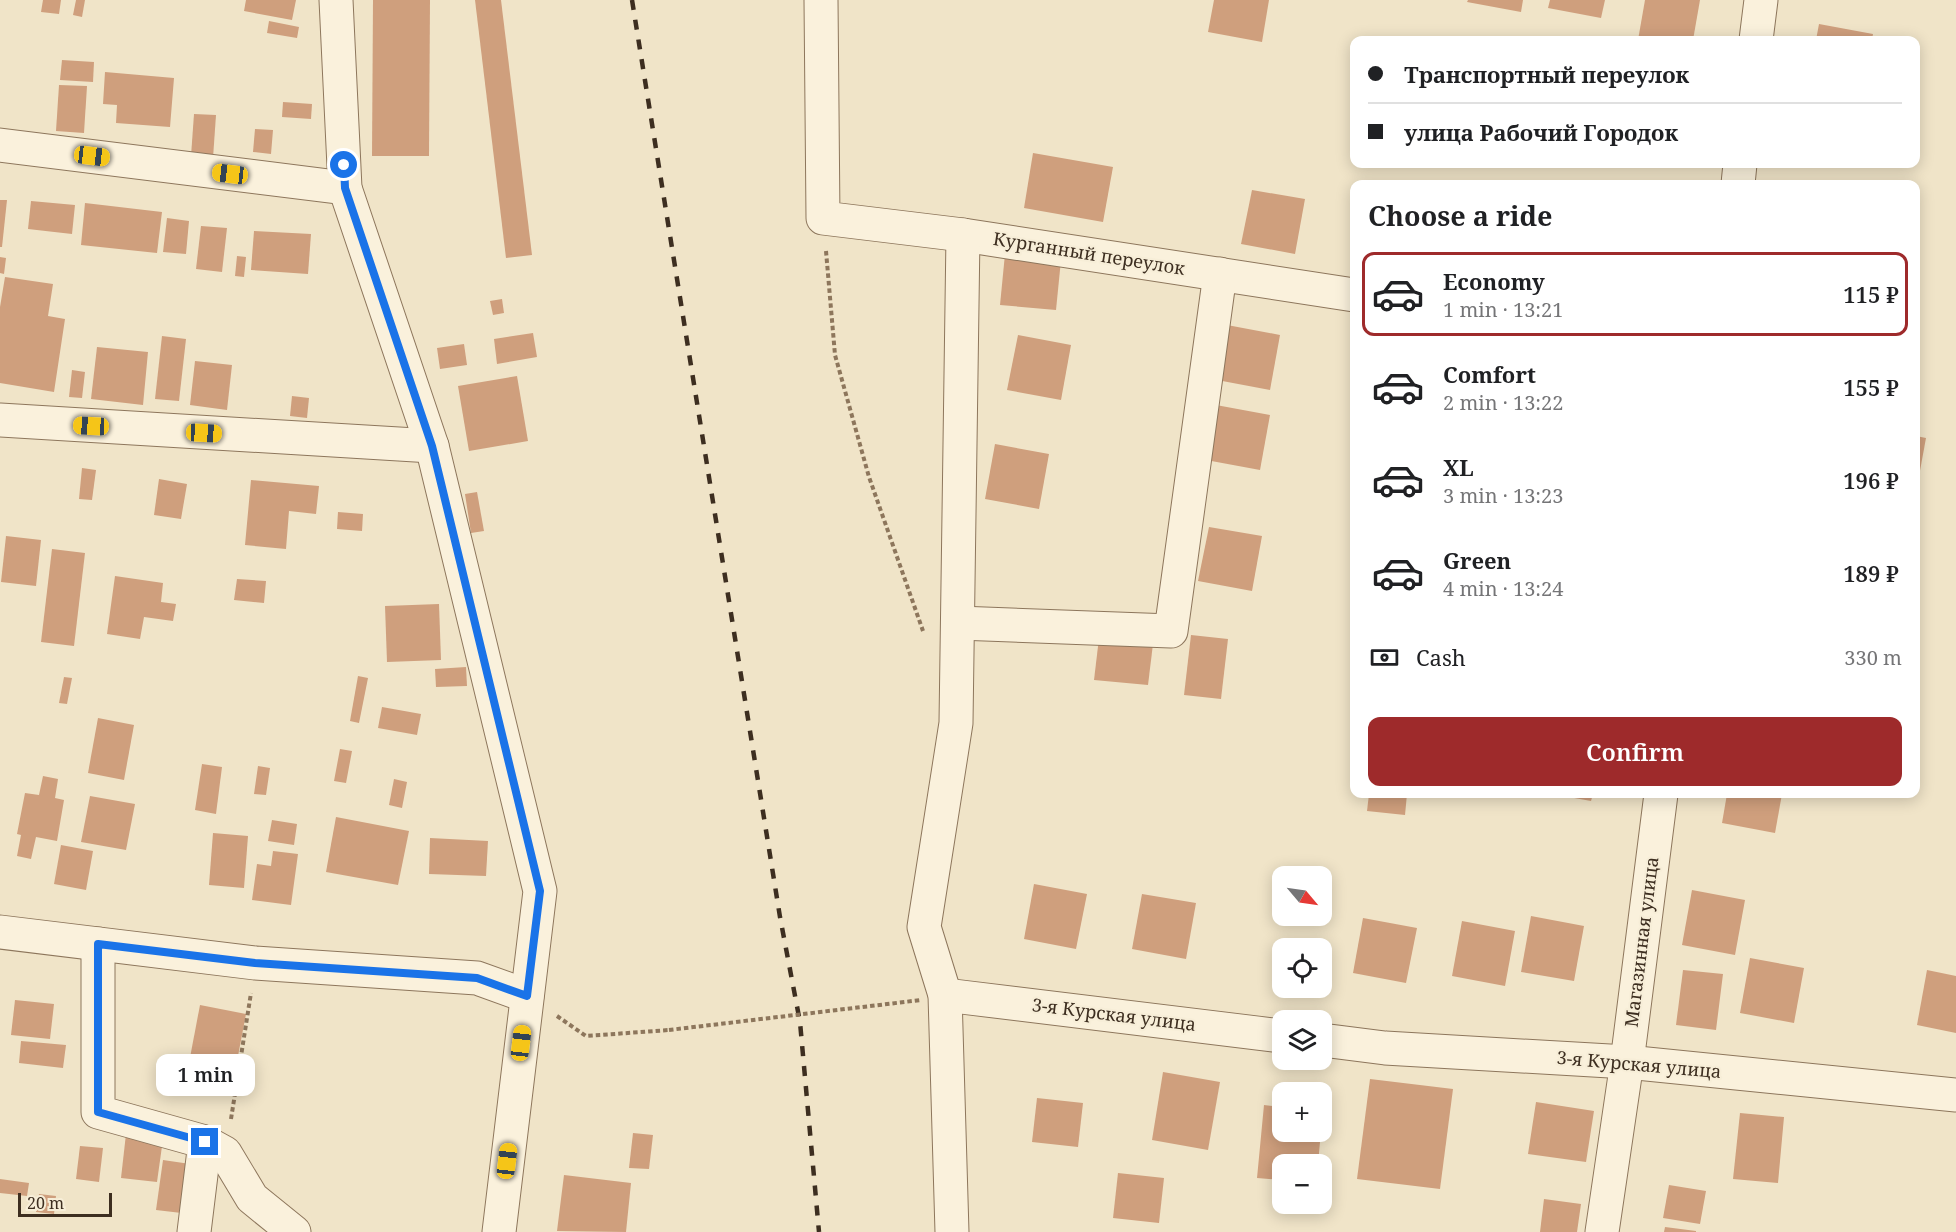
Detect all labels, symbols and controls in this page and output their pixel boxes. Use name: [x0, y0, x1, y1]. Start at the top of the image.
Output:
text: Транспортный переулок: [1404, 59, 1689, 89]
text: улица Рабочий Городок: [1404, 117, 1678, 147]
car: [73, 145, 111, 167]
route start: [330, 151, 357, 178]
car: [211, 163, 249, 185]
text: Choose a ride: [1368, 197, 1553, 234]
street label: Курганный переулок: [992, 226, 1187, 280]
text: Economy: [1443, 266, 1545, 296]
icon: car: [1371, 267, 1425, 321]
text: 115 ₽: [1843, 279, 1899, 309]
text: 1 min · 13:21: [1443, 296, 1563, 323]
text: Comfort: [1443, 359, 1536, 389]
icon: car: [1371, 360, 1425, 414]
text: 155 ₽: [1843, 372, 1899, 402]
text: 2 min · 13:22: [1443, 389, 1563, 416]
car: [73, 416, 109, 436]
car: [186, 423, 222, 443]
text: XL: [1443, 452, 1474, 482]
icon: car: [1371, 453, 1425, 507]
text: 196 ₽: [1843, 465, 1899, 495]
text: 3 min · 13:23: [1443, 482, 1563, 509]
text: Green: [1443, 545, 1511, 575]
icon: car: [1371, 546, 1425, 600]
text: 189 ₽: [1843, 558, 1899, 588]
text: 4 min · 13:24: [1443, 575, 1563, 602]
icon: cash: [1368, 641, 1401, 674]
text: Cash: [1416, 642, 1466, 672]
text: 330 m: [1844, 644, 1902, 671]
button: Confirm: [1368, 717, 1902, 786]
street label: Магазинная улица: [1619, 855, 1663, 1029]
north arrow: [1272, 866, 1332, 926]
map controls: [1272, 866, 1332, 1214]
button: locate: [1272, 938, 1332, 998]
street label: 3-я Курская улица: [1031, 992, 1198, 1036]
button: layers: [1272, 1010, 1332, 1070]
car: [510, 1024, 532, 1062]
street label: 3-я Курская улица: [1556, 1045, 1722, 1083]
callout: 1 min: [156, 1055, 254, 1097]
text: 1 min: [178, 1061, 233, 1088]
button: +: [1272, 1082, 1332, 1142]
route end: [191, 1128, 218, 1155]
car: [496, 1142, 518, 1180]
button: −: [1272, 1154, 1332, 1214]
scale bar: [18, 1190, 112, 1218]
text: 20 m: [27, 1192, 64, 1214]

